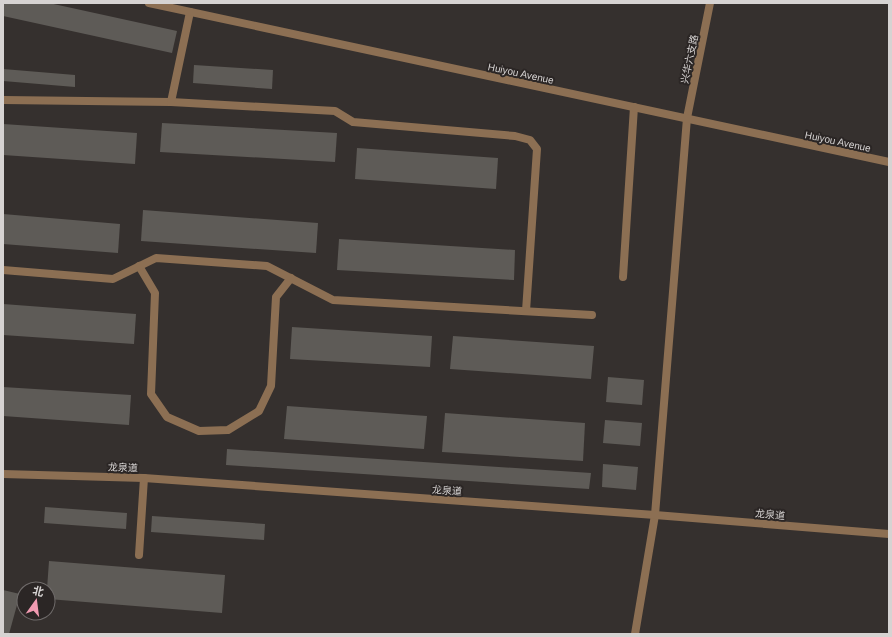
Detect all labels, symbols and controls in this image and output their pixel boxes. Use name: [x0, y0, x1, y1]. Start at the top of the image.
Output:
street label: 兴华六支路: [679, 34, 700, 85]
street label: Huiyou Avenue: [487, 61, 555, 86]
street label: Huiyou Avenue: [804, 129, 872, 154]
street label: 龙泉道: [108, 461, 138, 474]
street label: 龙泉道: [432, 484, 462, 497]
street label: 龙泉道: [755, 508, 785, 521]
north arrow: [16, 581, 56, 621]
text: 北: [32, 584, 45, 598]

